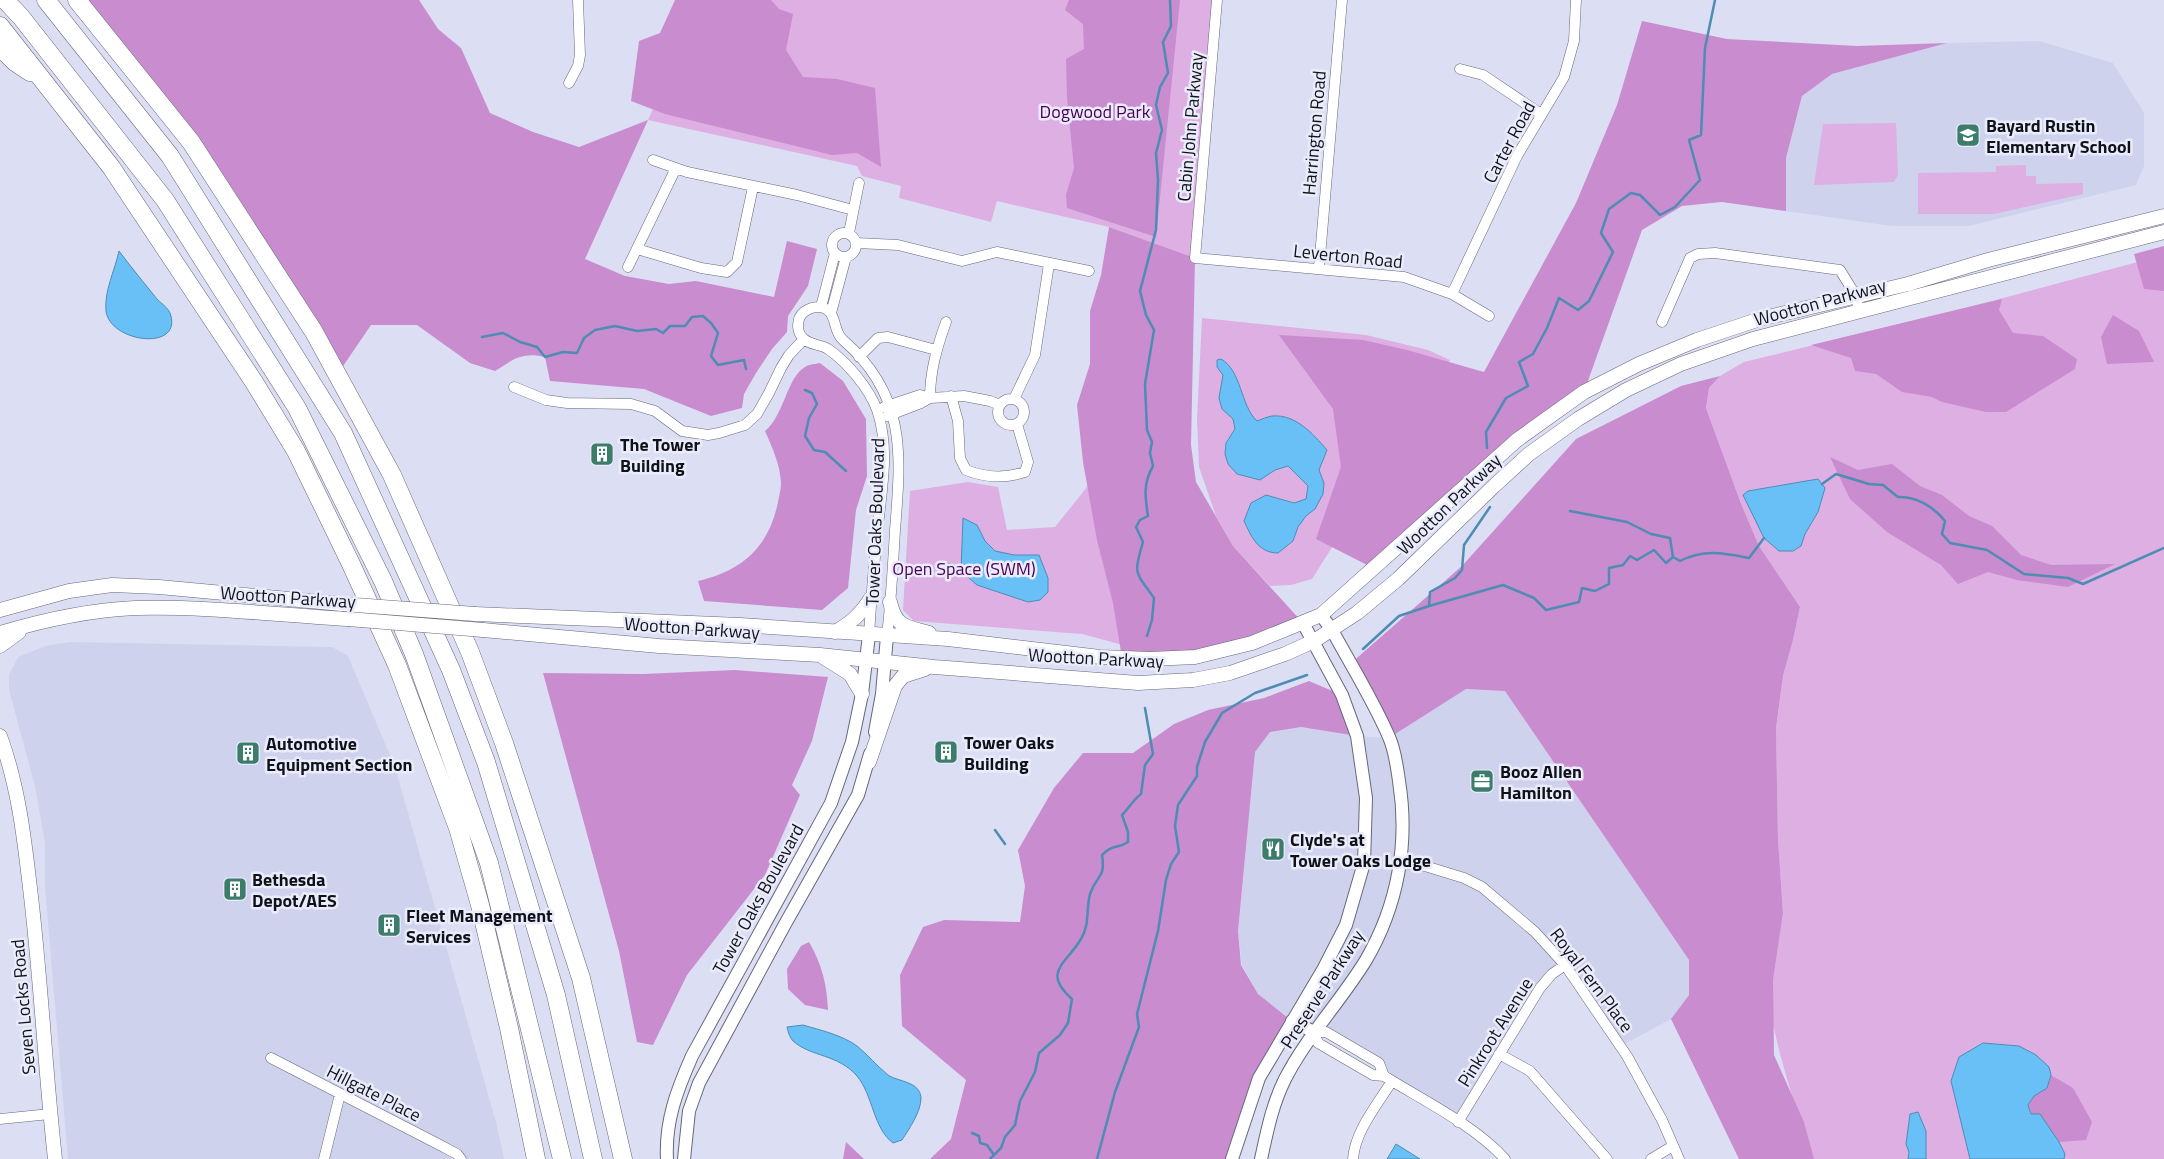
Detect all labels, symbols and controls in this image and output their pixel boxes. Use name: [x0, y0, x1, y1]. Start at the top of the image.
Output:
street label: Cabin John Parkway: [1170, 51, 1210, 203]
street label: Harrington Road: [1295, 70, 1333, 196]
street label: Carter Road: [1476, 96, 1542, 188]
park label: Dogwood Park: [1040, 98, 1151, 125]
place label: Bayard Rustin Elementary School: [1986, 112, 2131, 160]
school or university icon: Bayard Rustin Elementary School: [1955, 122, 1981, 148]
street label: Leverton Road: [1292, 237, 1404, 275]
street label: Wootton Parkway: [1751, 271, 1889, 333]
place label: The Tower Building: [620, 431, 700, 479]
street label: Tower Oaks Boulevard: [859, 437, 891, 607]
building icon: The Tower Building: [589, 441, 615, 467]
street label: Wootton Parkway: [1391, 447, 1508, 561]
park label: Open Space (SWM): [892, 555, 1036, 582]
street label: Wootton Parkway: [219, 579, 357, 615]
street label: Wootton Parkway: [623, 610, 761, 646]
street label: Wootton Parkway: [1027, 641, 1165, 675]
place label: Tower Oaks Building: [964, 729, 1054, 777]
place label: Automotive Equipment Section: [266, 730, 413, 778]
building icon: Tower Oaks Building: [933, 739, 959, 765]
building icon: Automotive Equipment Section: [235, 740, 261, 766]
place label: Booz Allen Hamilton: [1500, 758, 1582, 806]
office icon: Booz Allen Hamilton: [1469, 768, 1495, 794]
street label: Tower Oaks Boulevard: [705, 819, 811, 979]
place label: Clyde's at Tower Oaks Lodge: [1290, 826, 1431, 874]
restaurant icon: Clyde's at Tower Oaks Lodge: [1260, 836, 1286, 862]
place label: Bethesda Depot/AES: [252, 866, 337, 914]
building icon: Bethesda Depot/AES: [222, 876, 248, 902]
place label: Fleet Management Services: [406, 902, 553, 950]
building icon: Fleet Management Services: [376, 912, 402, 938]
street label: Royal Fern Place: [1544, 922, 1640, 1038]
street label: Preserve Parkway: [1273, 924, 1371, 1054]
street label: Seven Locks Road: [4, 938, 42, 1076]
street label: Pinkroot Avenue: [1451, 972, 1539, 1092]
street label: Hillgate Place: [322, 1058, 426, 1128]

